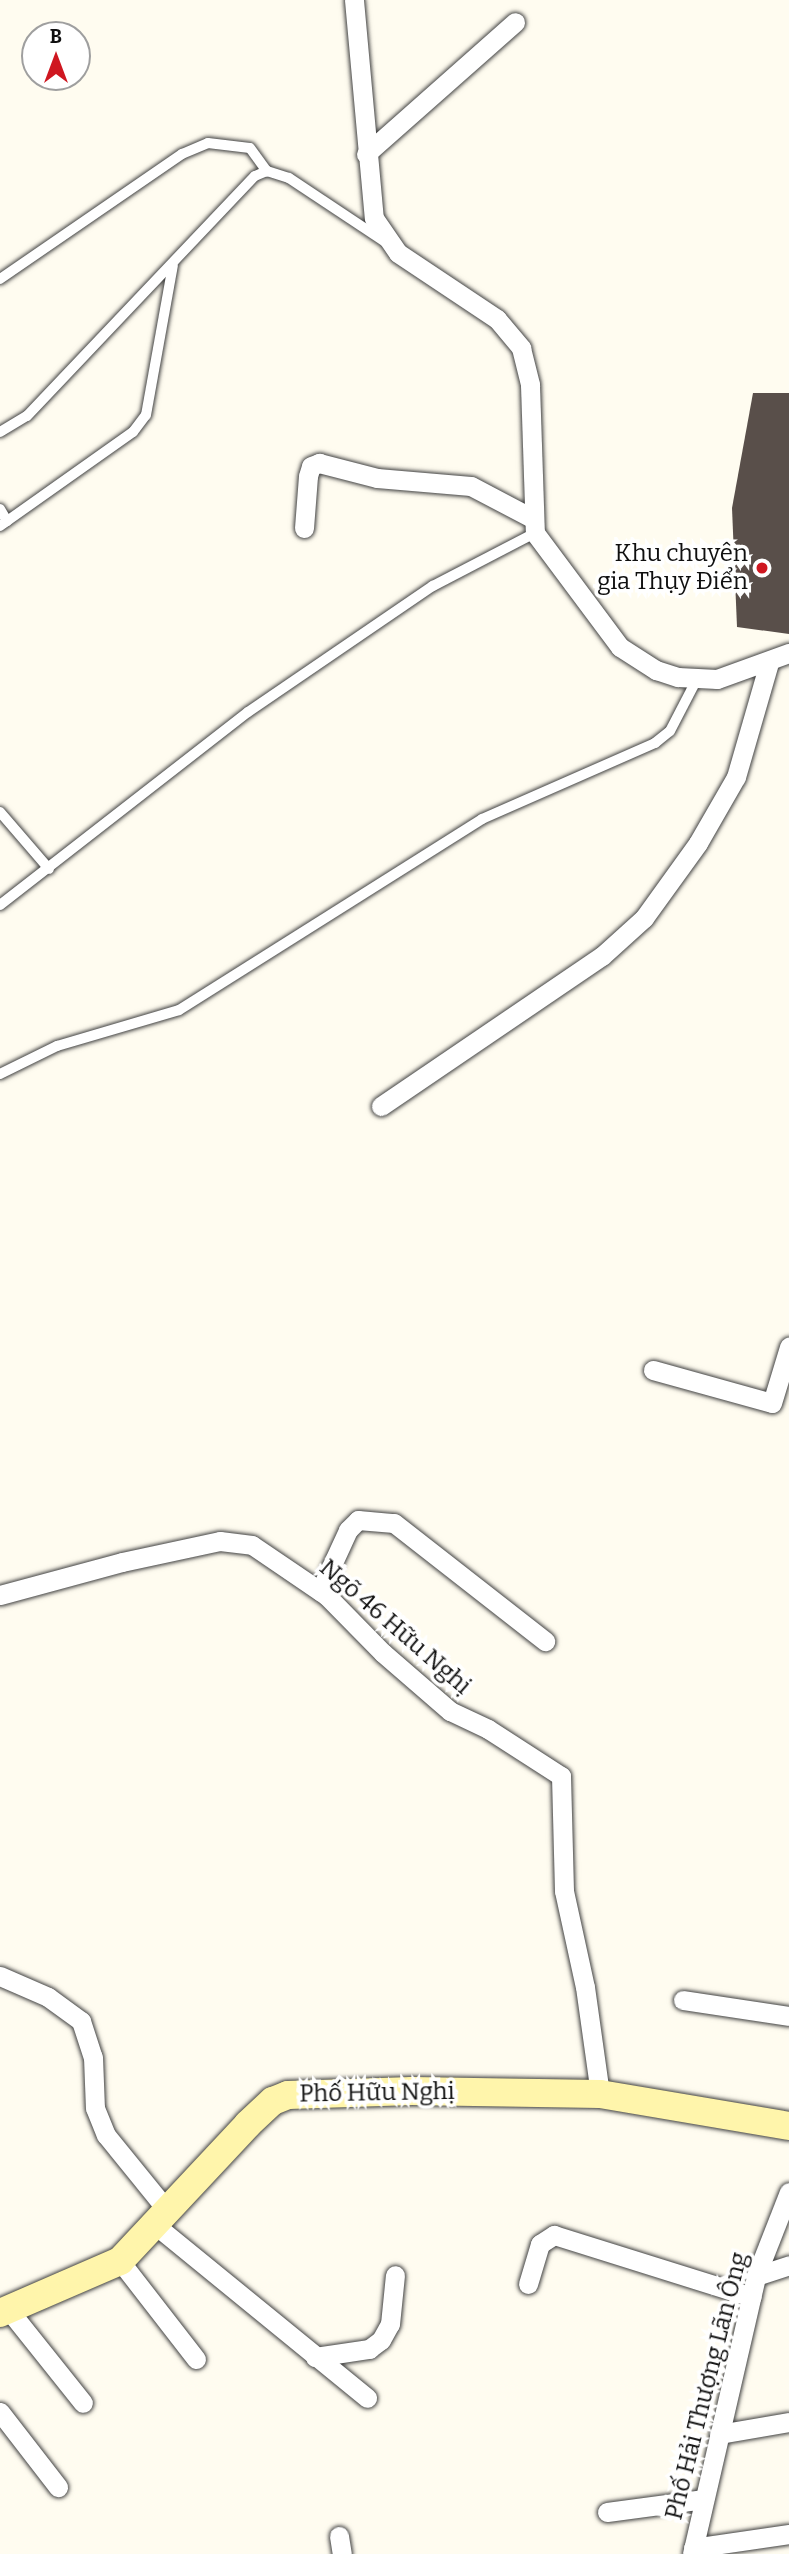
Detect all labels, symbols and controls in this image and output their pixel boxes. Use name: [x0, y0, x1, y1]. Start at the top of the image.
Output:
north arrow: [21, 21, 91, 91]
text: B: [50, 25, 62, 48]
place label: Khu chuyên gia Thụy Điển: [597, 540, 748, 596]
marker: Khu chuyên gia Thụy Điển: [754, 560, 770, 576]
street label: Ngõ 46 Hữu Nghị: [313, 1553, 477, 1701]
street label: Phố Hữu Nghị: [299, 2077, 455, 2109]
street label: Phố Hải Thượng Lãn Ông: [660, 2249, 754, 2523]

